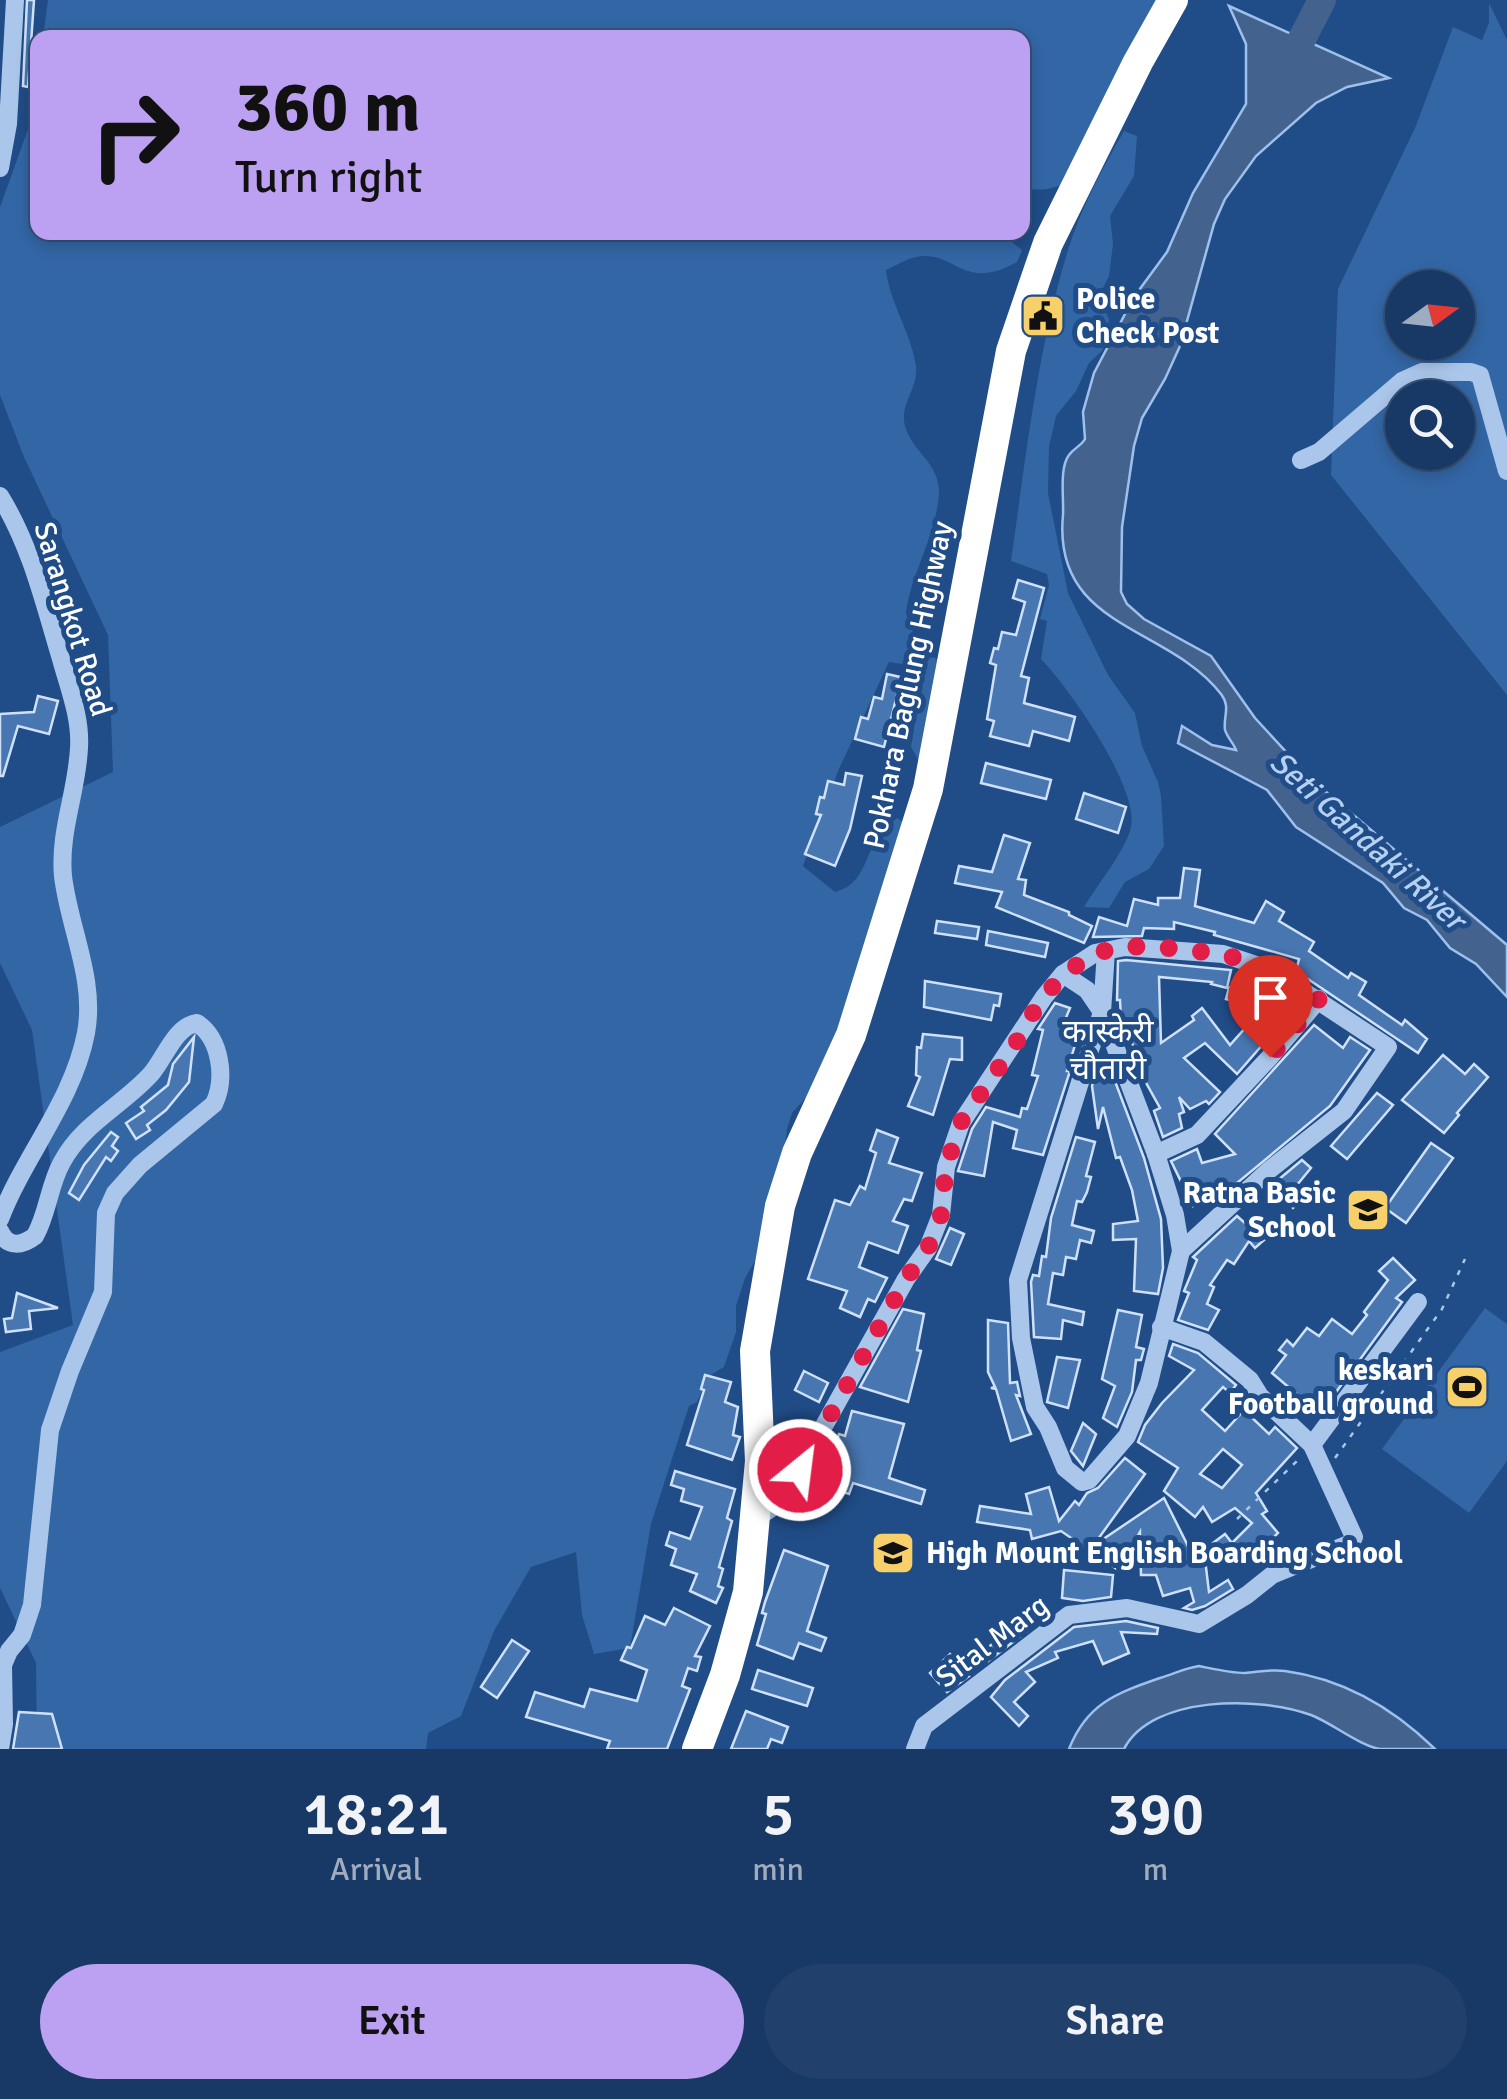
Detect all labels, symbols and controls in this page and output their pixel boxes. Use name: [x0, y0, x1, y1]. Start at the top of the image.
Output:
text: 360 m: [235, 64, 420, 150]
icon: right: [70, 70, 200, 200]
text: Turn right: [235, 150, 423, 205]
north arrow: [1385, 270, 1475, 360]
map controls: [1385, 270, 1475, 470]
place label: Police Check Post: [1076, 281, 1219, 352]
public building icon: Police Check Post: [1020, 293, 1066, 339]
button: search: [1385, 380, 1475, 470]
street label: Sarangkot Road: [25, 518, 120, 721]
street label: Pokhara Baglung Highway: [856, 518, 961, 852]
water label: Seti Gandaki River: [1262, 742, 1477, 941]
pin: [1228, 955, 1313, 1058]
icon: arrive: [1243, 970, 1298, 1025]
district label: कास्केरी चौतारी: [1062, 1012, 1154, 1088]
place label: Ratna Basic School: [1183, 1175, 1336, 1246]
school or university icon: Ratna Basic School: [1345, 1187, 1391, 1233]
place label: keskari Football ground: [1228, 1352, 1434, 1423]
sports icon: keskari Football ground: [1444, 1364, 1490, 1410]
position arrow: [748, 1418, 852, 1522]
school or university icon: High Mount English Boarding School: [870, 1530, 916, 1576]
place label: High Mount English Boarding School: [926, 1535, 1403, 1572]
street label: Sital Marg: [929, 1587, 1056, 1696]
text: 18:21: [303, 1778, 449, 1852]
text: 5: [762, 1778, 794, 1852]
text: 390: [1107, 1778, 1204, 1852]
text: Arrival: [330, 1850, 422, 1889]
text: min: [752, 1850, 804, 1889]
text: m: [1143, 1850, 1168, 1889]
button: Exit: [40, 1964, 744, 2079]
button: Share: [764, 1964, 1467, 2079]

